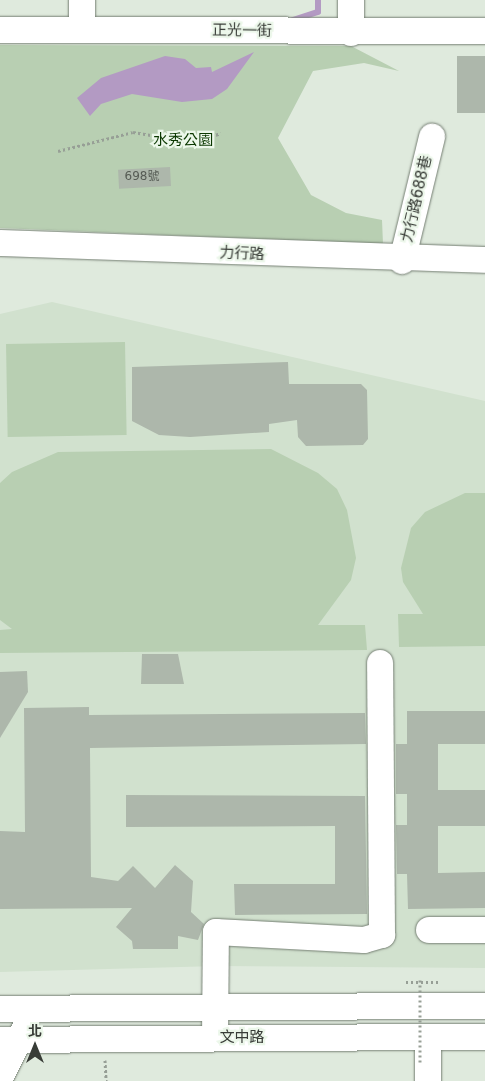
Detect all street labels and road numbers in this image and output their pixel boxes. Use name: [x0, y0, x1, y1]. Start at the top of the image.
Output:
street label: 正光一街: [212, 21, 272, 41]
street label: 力行路688巷: [398, 154, 436, 244]
street label: 力行路: [219, 244, 265, 264]
street label: 文中路: [220, 1029, 264, 1047]

